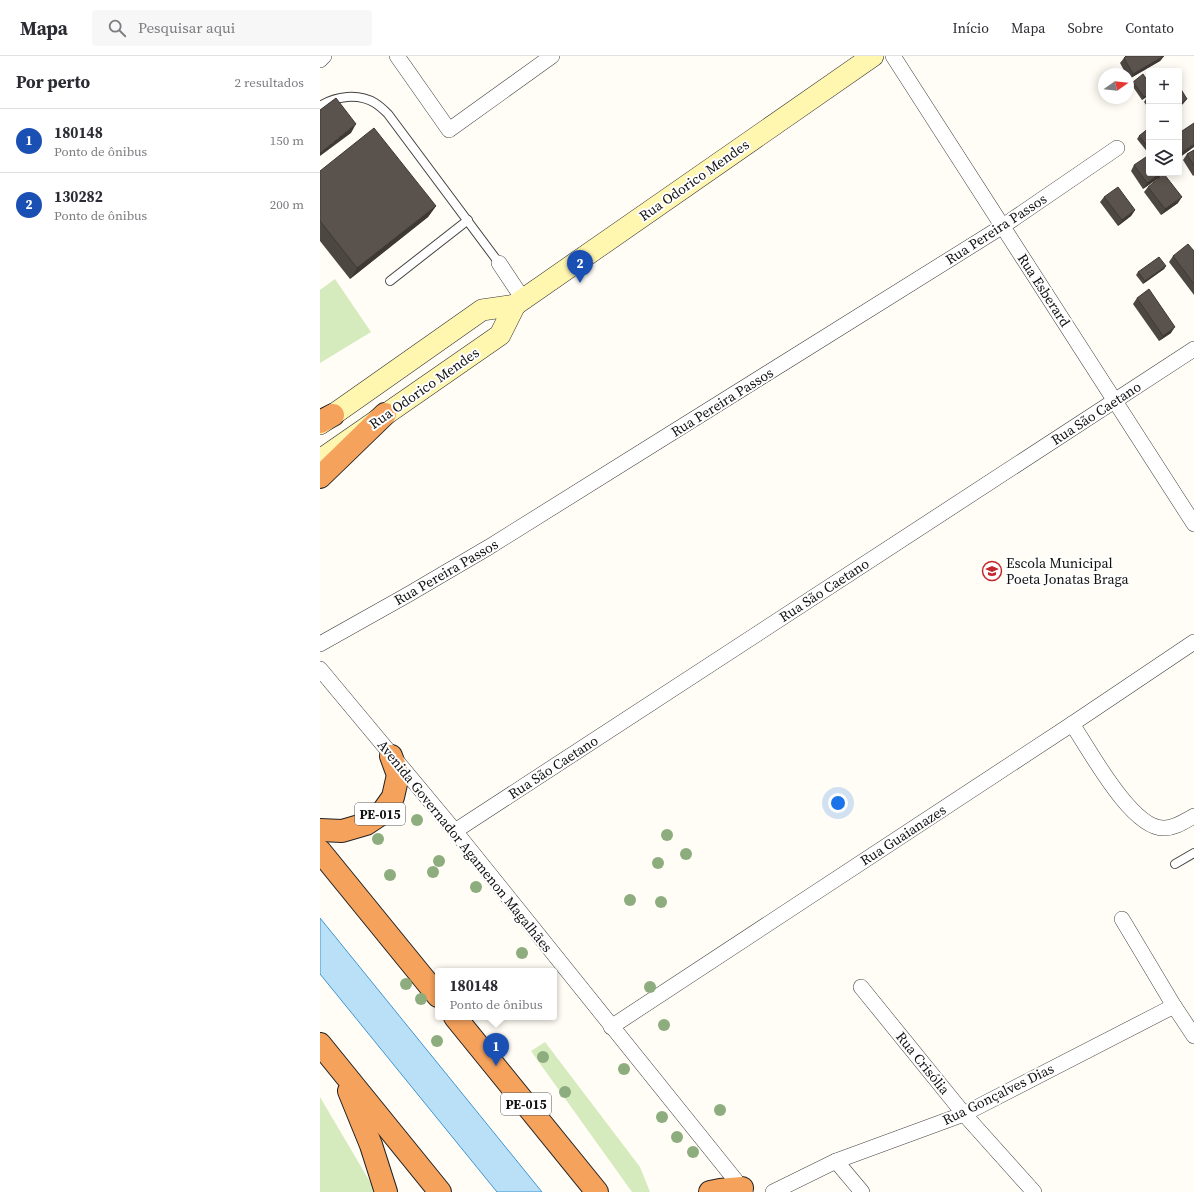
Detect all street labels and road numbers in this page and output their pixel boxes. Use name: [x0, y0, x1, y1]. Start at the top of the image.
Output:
street label: Rua Odorico Mendes: [635, 135, 753, 225]
street label: Rua Pereira Passos: [941, 189, 1051, 269]
street label: Rua Esberard: [1013, 249, 1075, 331]
street label: Rua Odorico Mendes: [365, 343, 483, 433]
street label: Rua Pereira Passos: [667, 362, 777, 442]
street label: Rua São Caetano: [1047, 376, 1145, 450]
street label: Rua Pereira Passos: [390, 534, 502, 610]
street label: Rua São Caetano: [775, 553, 873, 627]
street label: Rua São Caetano: [504, 730, 602, 804]
street label: Avenida Governador Agamenon Magalhães: [373, 736, 557, 956]
street label: Rua Guaianazes: [856, 800, 950, 870]
road number: PE-015: [355, 803, 405, 825]
street label: Rua Crisólia: [891, 1027, 955, 1099]
street label: Rua Gonçalves Dias: [939, 1058, 1057, 1130]
road number: PE-015: [501, 1093, 551, 1115]

